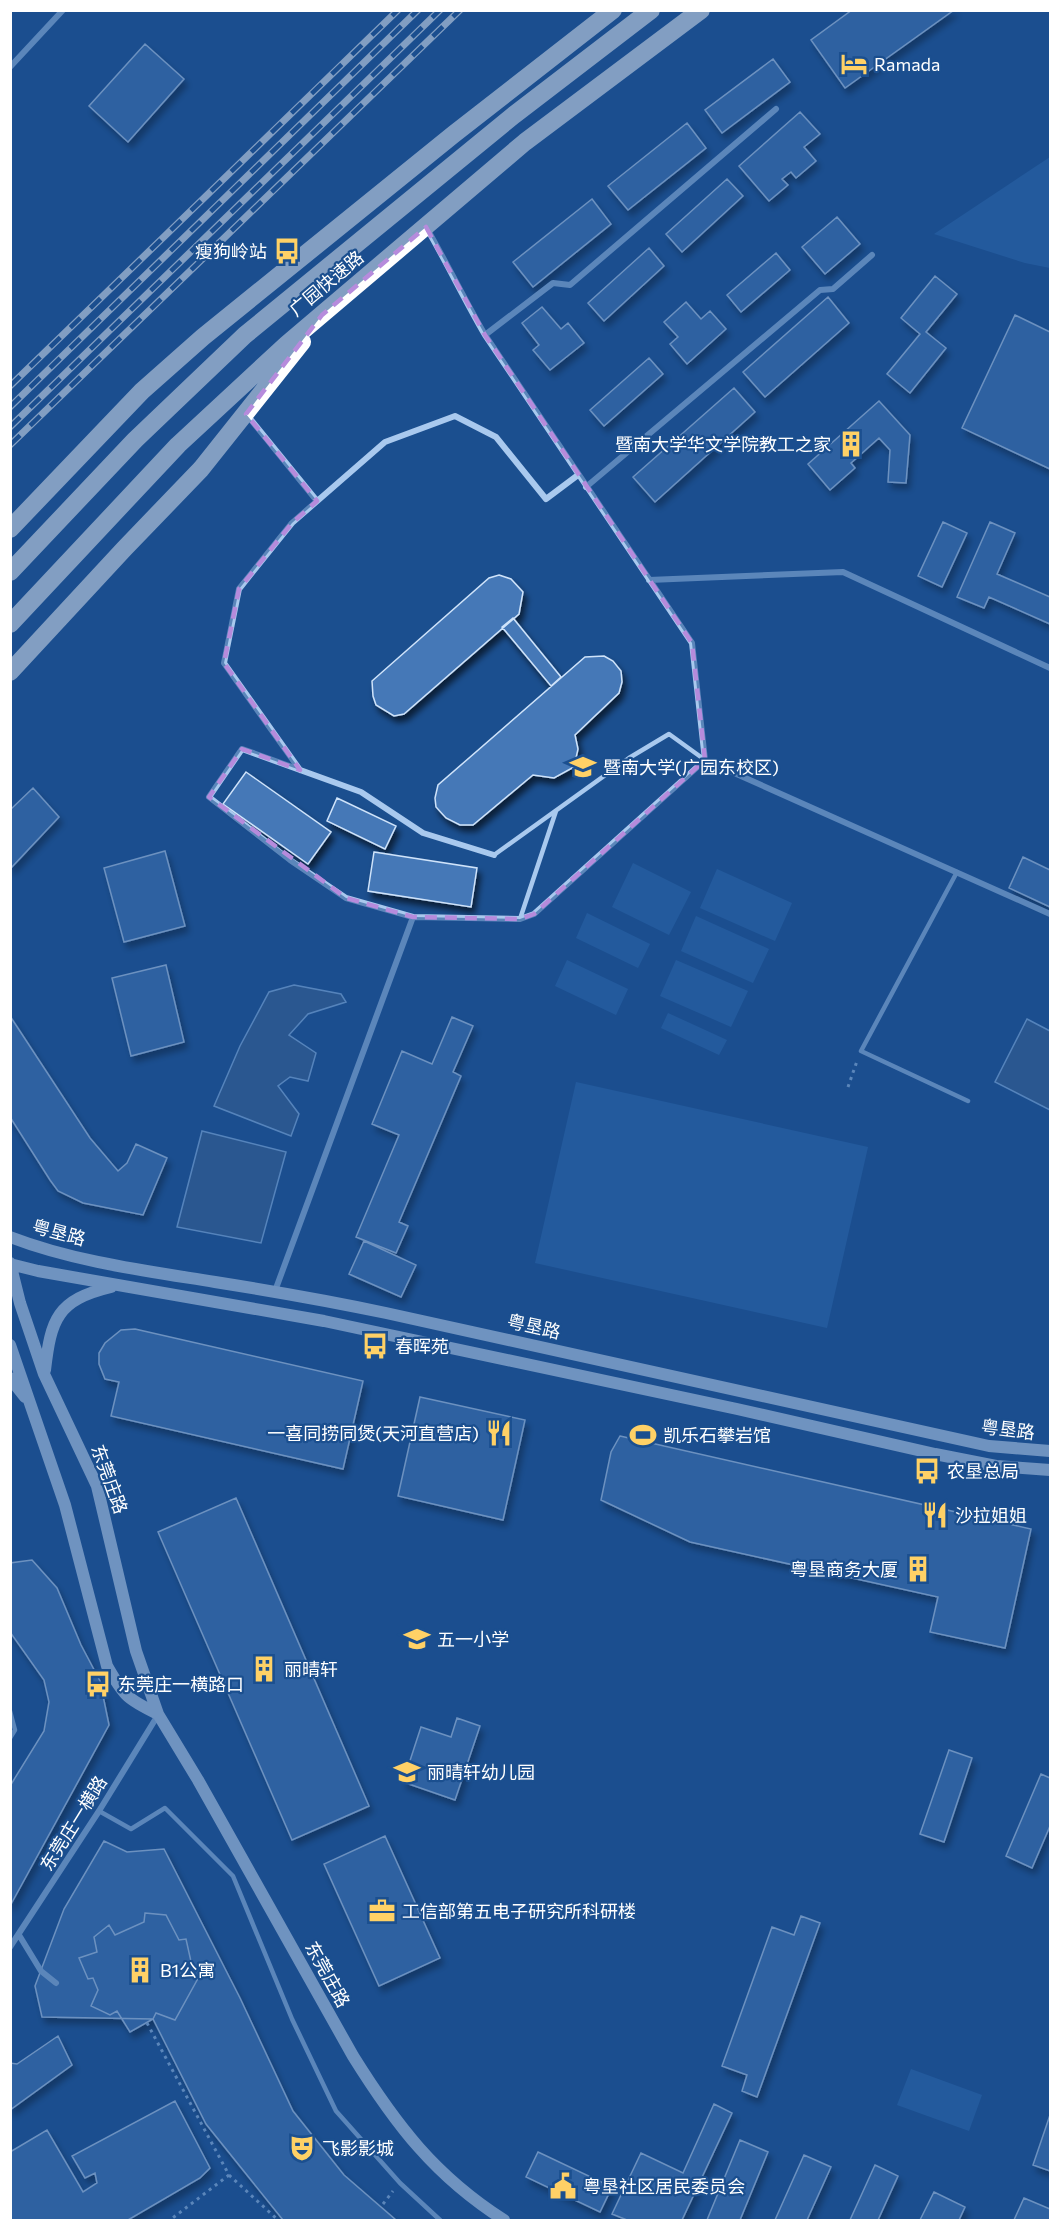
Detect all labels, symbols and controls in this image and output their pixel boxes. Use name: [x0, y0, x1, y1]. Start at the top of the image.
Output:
hotel icon: Ramada: [839, 49, 869, 79]
place label: Ramada: [874, 53, 940, 75]
bus stop icon: 瘦狗岭站: [272, 236, 302, 266]
place label: 瘦狗岭站: [195, 240, 267, 262]
street label: 广园快速路: [284, 246, 368, 320]
building icon: 暨南大学华文学院教工之家: [836, 429, 866, 459]
place label: 暨南大学华文学院教工之家: [615, 433, 831, 455]
school or university icon: 暨南大学(广园东校区): [568, 752, 598, 782]
place label: 暨南大学(广园东校区): [603, 756, 779, 778]
street label: 粤垦路: [30, 1214, 88, 1250]
street label: 粤垦路: [505, 1309, 563, 1343]
bus stop icon: 春晖苑: [360, 1331, 390, 1361]
place label: 春晖苑: [395, 1335, 449, 1357]
street label: 粤垦路: [980, 1415, 1036, 1443]
restaurant icon: 一喜同捞同煲(天河直营店): [484, 1418, 514, 1448]
sports icon: 凯乐石攀岩馆: [628, 1420, 658, 1450]
place label: 一喜同捞同煲(天河直营店): [267, 1422, 479, 1444]
place label: 凯乐石攀岩馆: [663, 1424, 771, 1446]
street label: 东莞庄路: [87, 1441, 133, 1517]
bus stop icon: 农垦总局: [912, 1456, 942, 1486]
place label: 农垦总局: [947, 1460, 1019, 1482]
restaurant icon: 沙拉姐姐: [920, 1500, 950, 1530]
place label: 沙拉姐姐: [955, 1504, 1027, 1526]
building icon: 粤垦商务大厦: [903, 1554, 933, 1584]
place label: 粤垦商务大厦: [790, 1558, 898, 1580]
school or university icon: 五一小学: [402, 1624, 432, 1654]
place label: 五一小学: [437, 1628, 509, 1650]
building icon: 丽晴轩: [249, 1654, 279, 1684]
place label: 丽晴轩: [284, 1658, 338, 1680]
bus stop icon: 东莞庄一横路口: [83, 1669, 113, 1699]
place label: 东莞庄一横路口: [118, 1673, 244, 1695]
school or university icon: 丽晴轩幼儿园: [392, 1757, 422, 1787]
place label: 丽晴轩幼儿园: [427, 1761, 535, 1783]
street label: 东莞庄一横路: [35, 1771, 111, 1875]
office icon: 工信部第五电子研究所科研楼: [367, 1896, 397, 1926]
place label: 工信部第五电子研究所科研楼: [402, 1900, 636, 1922]
street label: 东莞庄路: [301, 1937, 355, 2011]
building icon: B1公寓: [125, 1955, 155, 1985]
place label: B1公寓: [160, 1959, 215, 1981]
theatre icon: 飞影影城: [287, 2133, 317, 2163]
place label: 飞影影城: [322, 2137, 394, 2159]
public building icon: 粤垦社区居民委员会: [548, 2171, 578, 2201]
place label: 粤垦社区居民委员会: [583, 2175, 745, 2197]

